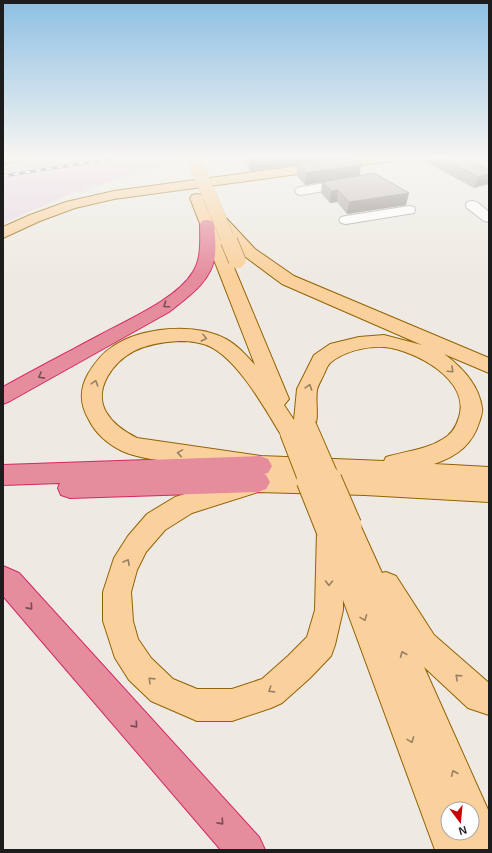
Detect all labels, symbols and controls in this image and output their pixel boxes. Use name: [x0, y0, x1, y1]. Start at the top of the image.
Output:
one-way arrow: [163, 300, 170, 308]
one-way arrow: [201, 334, 208, 342]
one-way arrow: [446, 365, 454, 373]
one-way arrow: [37, 371, 45, 378]
one-way arrow: [90, 379, 98, 386]
one-way arrow: [304, 384, 313, 391]
one-way arrow: [177, 449, 183, 458]
one-way arrow: [123, 559, 130, 566]
one-way arrow: [325, 580, 333, 586]
one-way arrow: [26, 602, 33, 609]
one-way arrow: [360, 615, 368, 622]
one-way arrow: [400, 650, 408, 658]
one-way arrow: [455, 674, 463, 682]
one-way arrow: [148, 677, 156, 685]
one-way arrow: [268, 686, 275, 693]
one-way arrow: [130, 720, 137, 727]
one-way arrow: [407, 736, 415, 743]
one-way arrow: [451, 770, 459, 778]
north arrow: [440, 801, 480, 841]
one-way arrow: [217, 817, 224, 825]
text: N: [457, 824, 468, 837]

